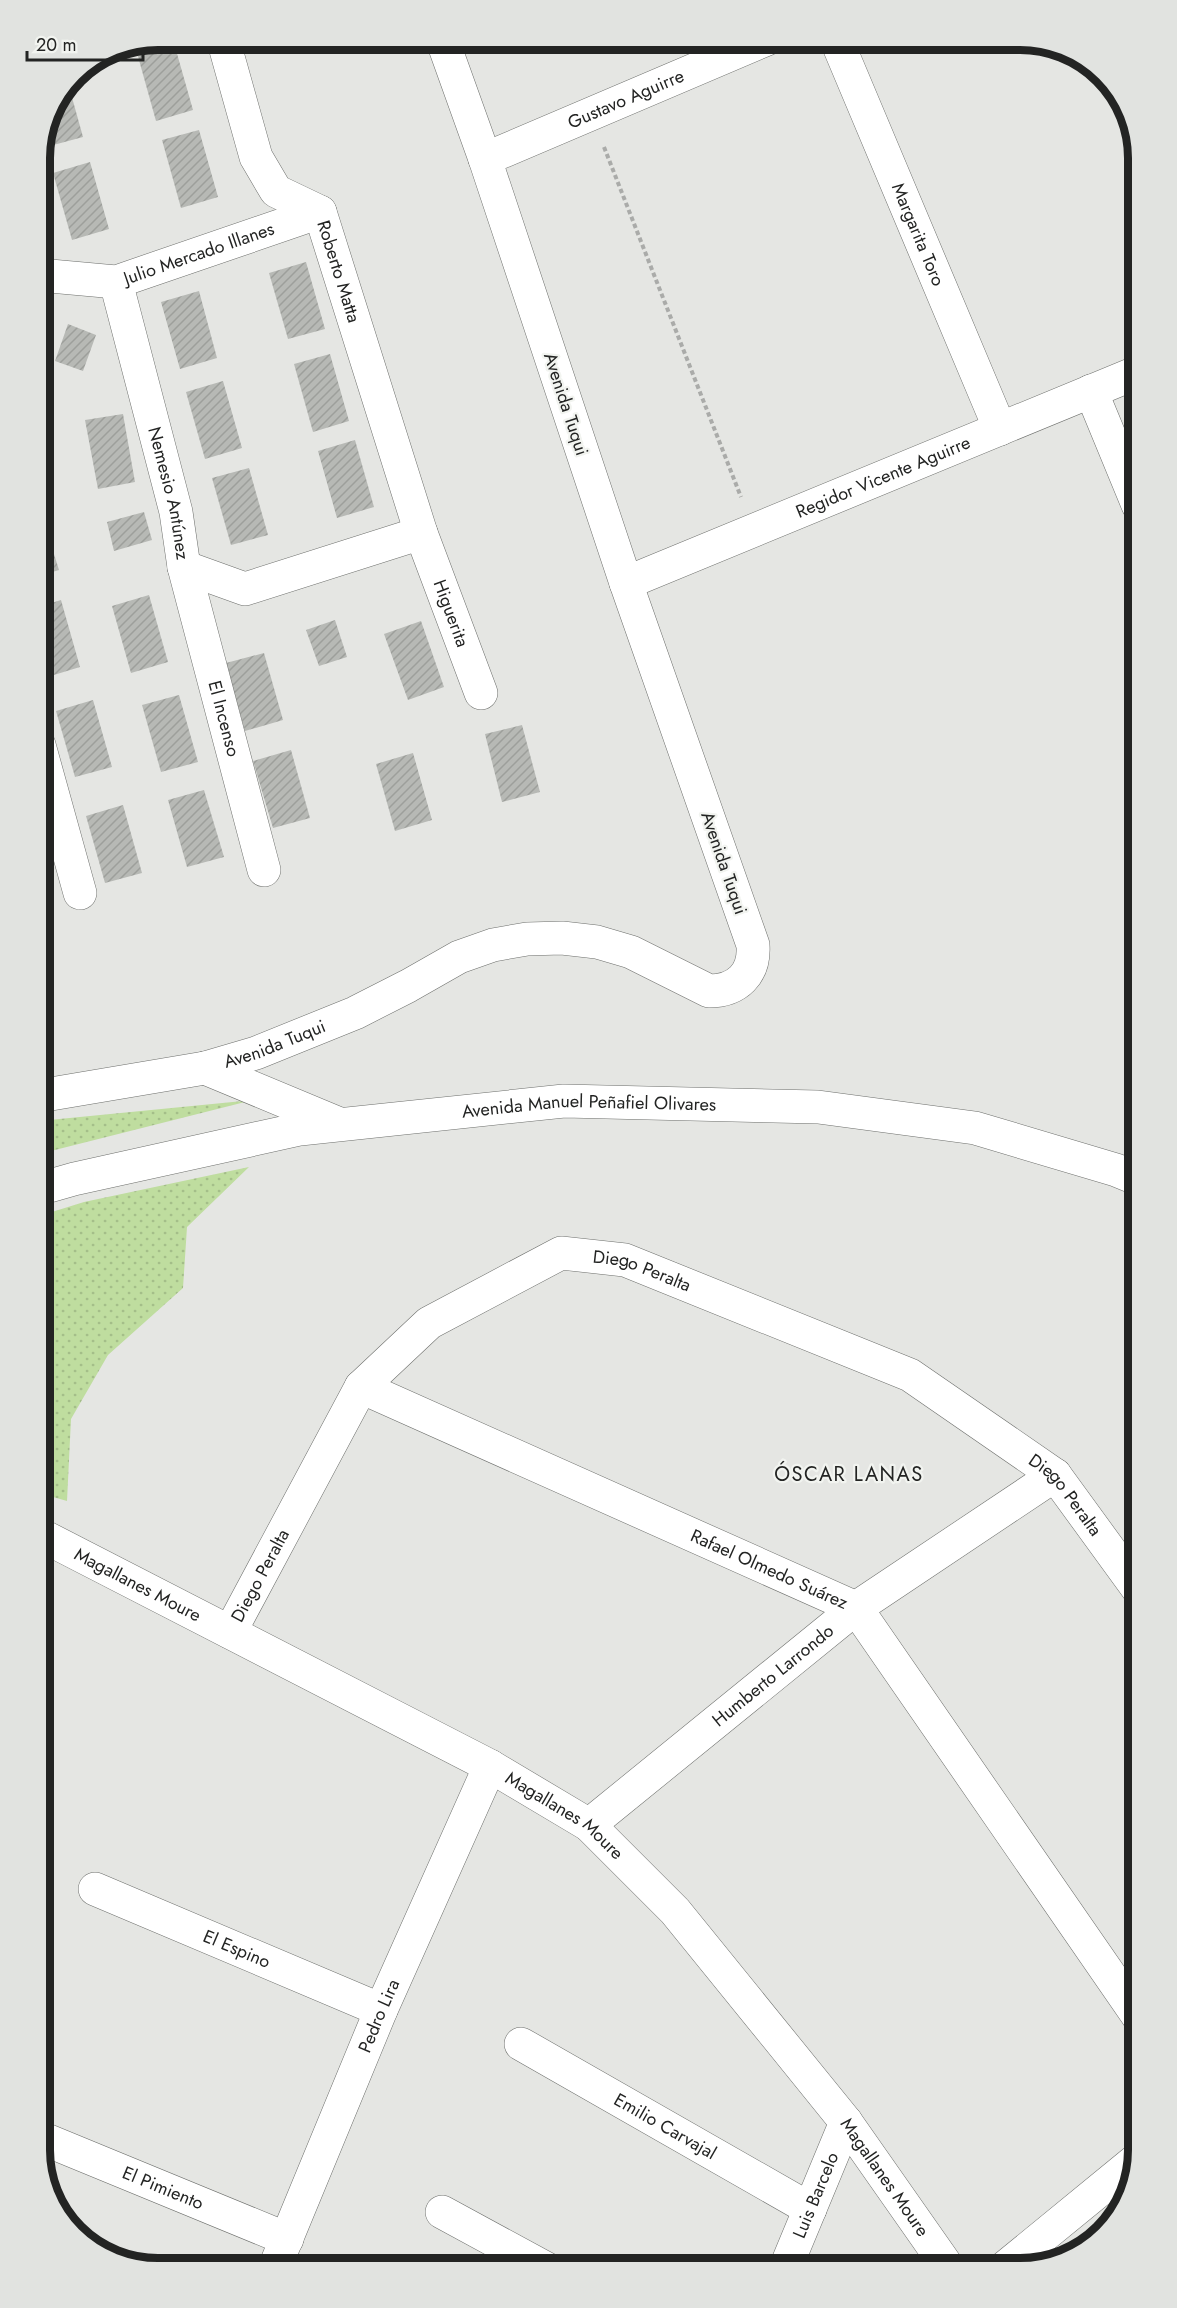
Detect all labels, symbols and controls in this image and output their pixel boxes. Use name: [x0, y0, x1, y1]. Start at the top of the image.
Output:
scale bar: [27, 24, 142, 62]
text: 20 m: [36, 32, 76, 58]
street label: Gustavo Aguirre: [564, 63, 688, 135]
street label: Margarita Toro: [885, 179, 951, 290]
street label: Julio Mercado Illanes: [118, 216, 278, 292]
street label: Roberto Matta: [310, 217, 367, 326]
street label: Avenida Tuqui: [537, 349, 595, 459]
street label: Nemesio Antúnez: [141, 424, 196, 562]
street label: Regidor Vicente Aguirre: [792, 430, 974, 525]
street label: Higuerita: [427, 576, 476, 651]
street label: El Incenso: [202, 678, 247, 760]
street label: Avenida Tuqui: [694, 808, 754, 918]
street label: Avenida Tuqui: [221, 1013, 330, 1075]
street label: Avenida Manuel Peñafiel Olivares: [460, 1088, 716, 1125]
street label: Diego Peralta: [592, 1244, 695, 1298]
street label: Diego Peralta: [1023, 1447, 1108, 1541]
district label: ÓSCAR LANAS: [774, 1460, 924, 1489]
street label: Rafael Olmedo Suárez: [686, 1523, 853, 1616]
street label: Diego Peralta: [225, 1524, 296, 1627]
street label: Magallanes Moure: [70, 1541, 206, 1628]
street label: Humberto Larrondo: [707, 1618, 839, 1733]
street label: Magallanes Moure: [501, 1765, 630, 1866]
street label: El Espino: [199, 1923, 275, 1975]
street label: Pedro Lira: [352, 1975, 406, 2057]
street label: Emilio Carvajal: [609, 2087, 721, 2166]
street label: Magallanes Moure: [834, 2113, 935, 2242]
street label: Luis Barcelo: [786, 2148, 845, 2242]
street label: El Pimiento: [118, 2160, 208, 2216]

